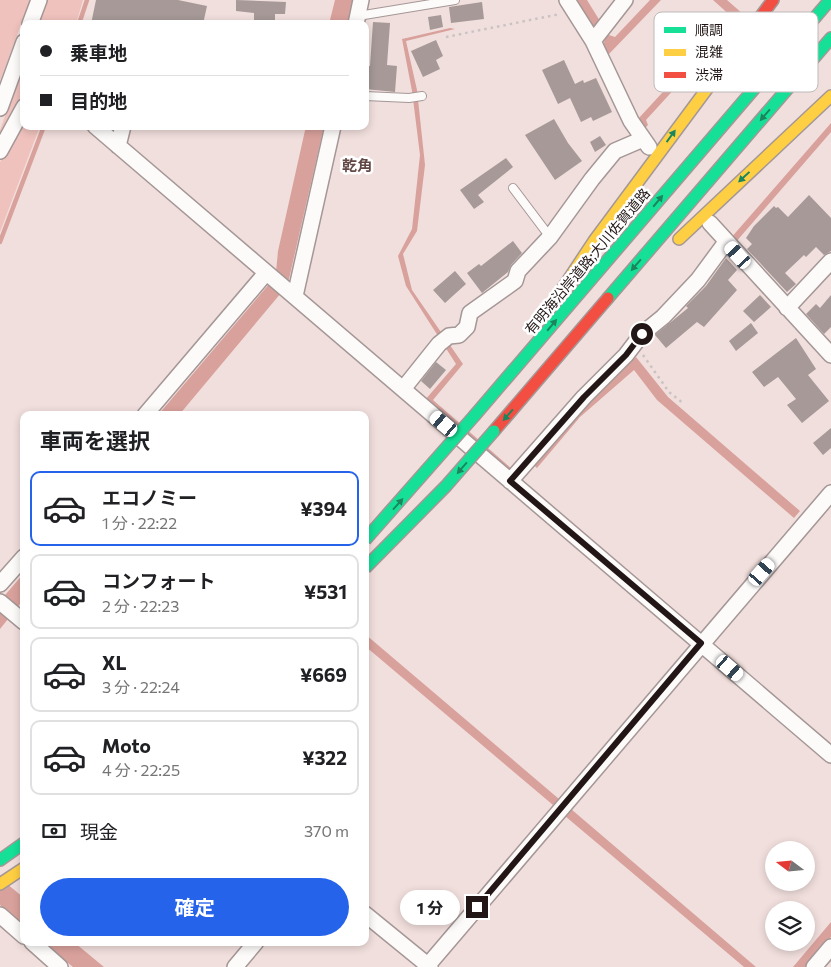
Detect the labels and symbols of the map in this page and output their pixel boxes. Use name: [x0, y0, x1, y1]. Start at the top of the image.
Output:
legend: [654, 12, 818, 92]
text: 順調: [695, 21, 723, 38]
text: 混雑: [695, 43, 723, 60]
text: 渋滞: [695, 66, 723, 83]
one-way arrow: [760, 109, 771, 121]
one-way arrow: [666, 129, 676, 143]
district label: 乾角: [342, 156, 372, 174]
one-way arrow: [738, 171, 750, 183]
street label: 有明海沿岸道路;大川佐賀道路: [521, 185, 653, 337]
one-way arrow: [652, 195, 663, 208]
car: [722, 239, 753, 271]
one-way arrow: [631, 258, 642, 271]
one-way arrow: [547, 318, 558, 331]
route start: [631, 323, 653, 345]
one-way arrow: [502, 408, 513, 421]
car: [427, 409, 460, 439]
one-way arrow: [456, 461, 467, 474]
one-way arrow: [392, 498, 404, 510]
car: [746, 556, 777, 588]
car: [713, 652, 746, 684]
north arrow: [765, 841, 815, 891]
callout: 1 分: [400, 890, 460, 924]
route end: [466, 896, 488, 918]

